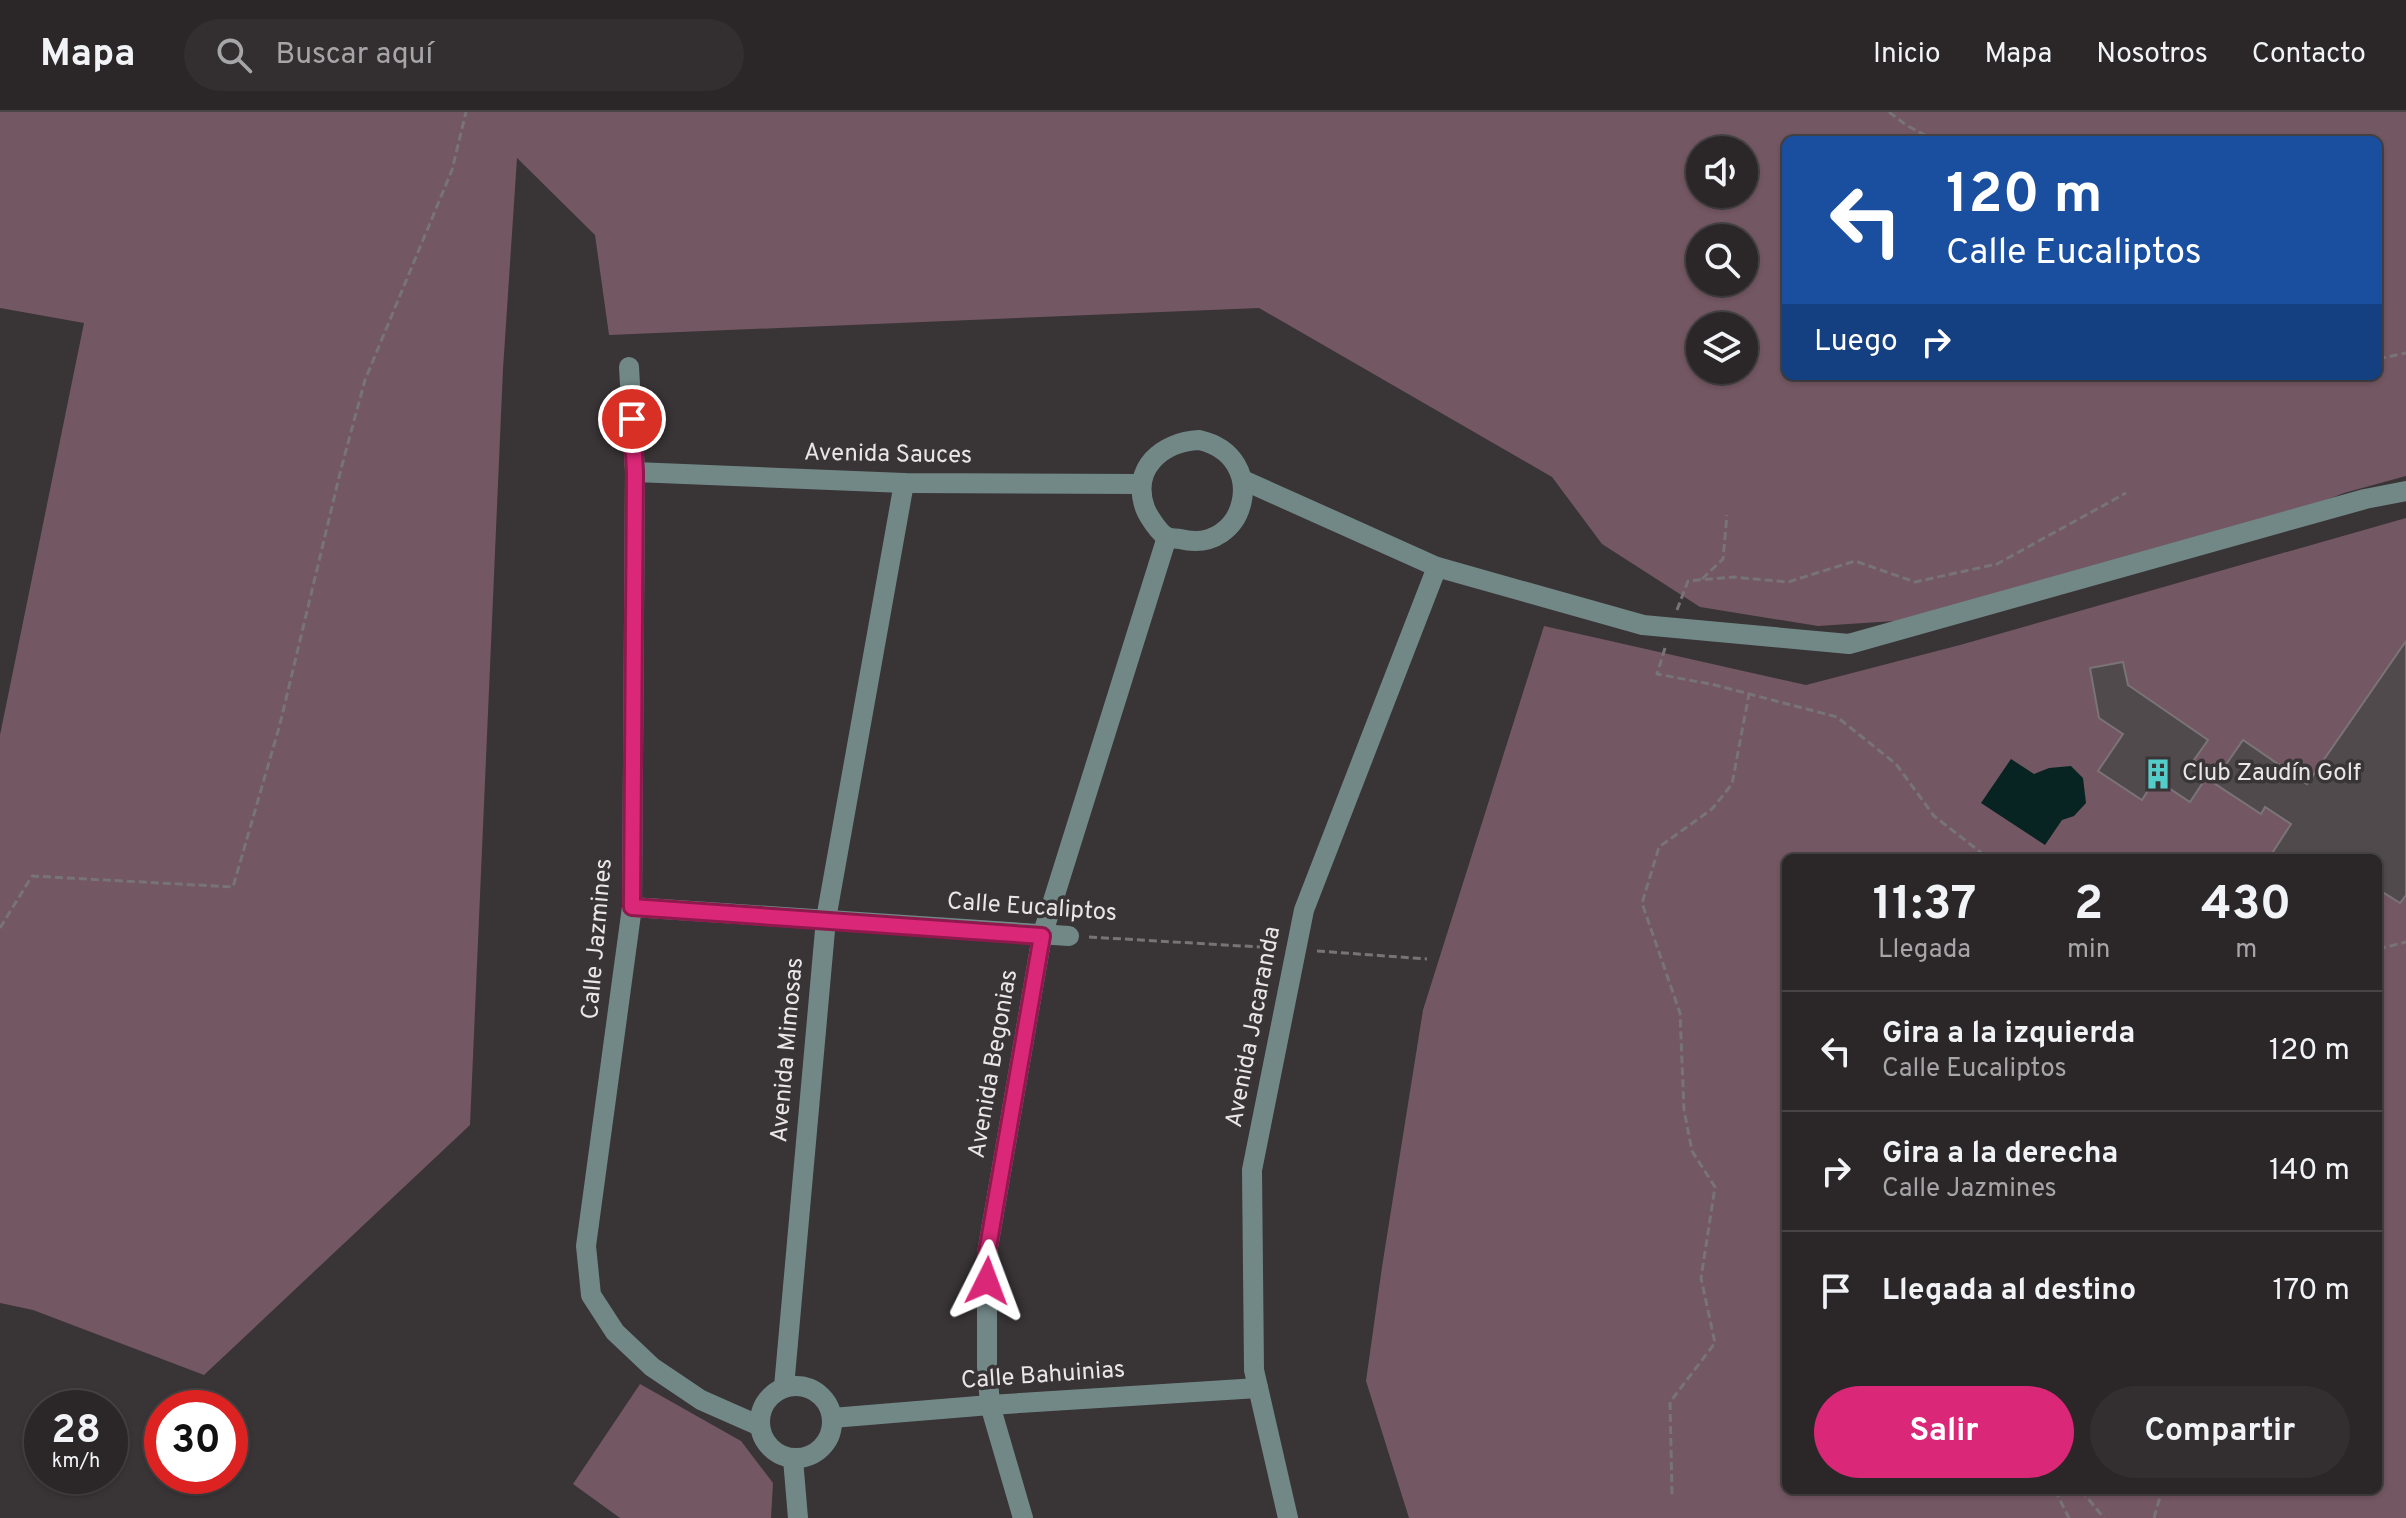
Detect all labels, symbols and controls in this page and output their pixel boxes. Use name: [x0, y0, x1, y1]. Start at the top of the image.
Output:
search box: [184, 19, 744, 91]
text: Mapa: [40, 31, 136, 80]
icon: search: [212, 33, 256, 77]
text: Buscar aquí: [276, 37, 433, 74]
text: Inicio: [1873, 37, 1941, 73]
text: Mapa: [1985, 37, 2052, 73]
text: Nosotros: [2096, 37, 2208, 73]
text: Contacto: [2252, 37, 2366, 73]
map controls: [1686, 136, 1758, 384]
button: sound: [1686, 136, 1758, 208]
text: 120 m: [1946, 162, 2103, 232]
icon: left: [1814, 168, 1918, 272]
button: search: [1686, 224, 1758, 296]
text: Calle Eucaliptos: [1946, 231, 2202, 277]
button: layers: [1686, 312, 1758, 384]
icon: right: [1914, 320, 1958, 364]
text: Luego: [1814, 324, 1898, 361]
pin: [598, 385, 666, 453]
icon: arrive: [610, 397, 654, 441]
street label: Avenida Sauces: [804, 439, 972, 471]
building icon: Club Zaudín Golf: [2141, 757, 2175, 791]
place label: Club Zaudín Golf: [2182, 759, 2361, 789]
street label: Calle Jazmines: [576, 857, 620, 1021]
text: 11:37: [1873, 876, 1976, 936]
text: 2: [2074, 876, 2103, 936]
text: 430: [2201, 876, 2291, 936]
street label: Calle Eucaliptos: [946, 887, 1118, 929]
street label: Avenida Jacaranda: [1220, 924, 1288, 1130]
text: Llegada: [1878, 934, 1971, 967]
text: min: [2067, 934, 2110, 967]
text: m: [2235, 934, 2257, 967]
street label: Avenida Mimosas: [765, 956, 811, 1144]
street label: Avenida Begonias: [963, 967, 1025, 1161]
text: Gira a la izquierda: [1882, 1016, 2135, 1053]
icon: left: [1814, 1029, 1858, 1073]
text: 120 m: [2269, 1033, 2350, 1070]
text: Calle Eucaliptos: [1882, 1053, 2067, 1086]
text: Gira a la derecha: [1882, 1136, 2118, 1173]
icon: right: [1814, 1149, 1858, 1193]
text: 140 m: [2269, 1153, 2350, 1190]
text: Calle Jazmines: [1882, 1173, 2057, 1206]
position arrow: [945, 1239, 1029, 1323]
icon: arrive: [1814, 1269, 1858, 1313]
text: Llegada al destino: [1882, 1273, 2136, 1310]
text: 170 m: [2272, 1273, 2350, 1310]
street label: Calle Bahuinias: [960, 1355, 1126, 1397]
button: Salir: [1814, 1386, 2074, 1478]
button: Compartir: [2090, 1386, 2350, 1478]
speed limit sign: 30: [144, 1390, 248, 1494]
text: 28: [51, 1407, 101, 1457]
text: km/h: [52, 1449, 100, 1475]

